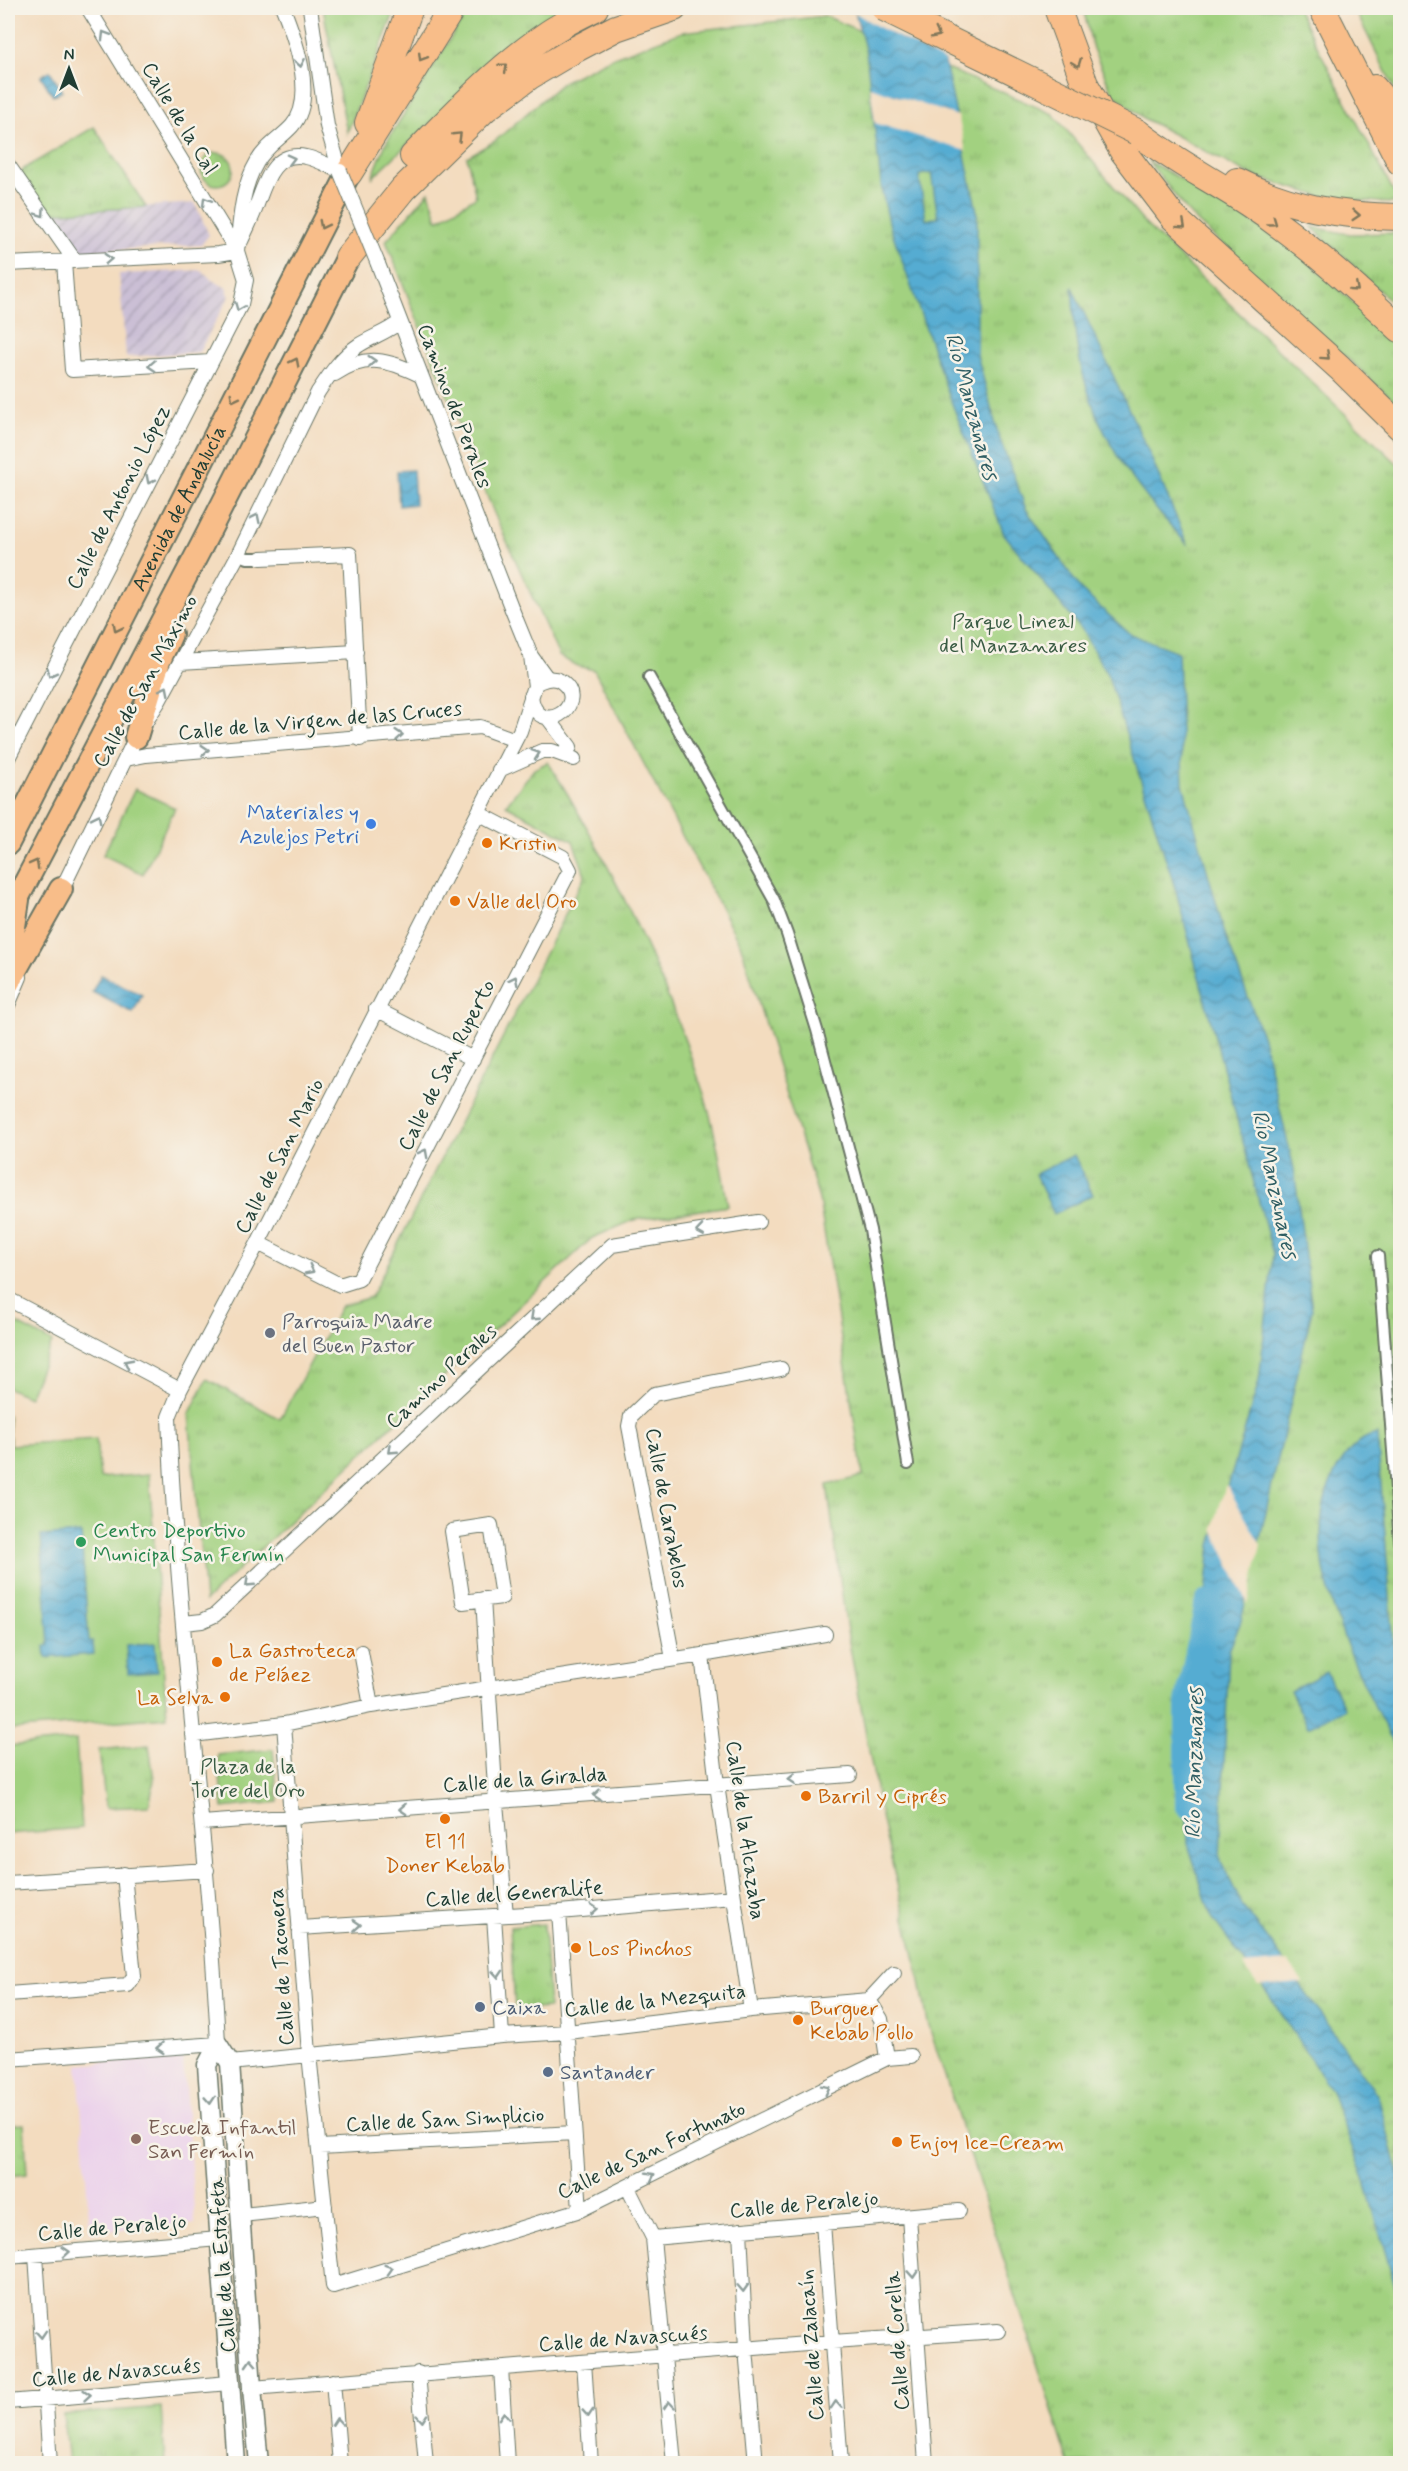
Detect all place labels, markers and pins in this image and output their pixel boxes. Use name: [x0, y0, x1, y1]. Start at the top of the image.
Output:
place label: Materiales y Azulejos Petri: [239, 799, 359, 851]
marker: Materiales y Azulejos Petri: [364, 817, 378, 831]
place label: Kristin: [499, 830, 557, 858]
marker: Kristin: [480, 836, 494, 850]
place label: Valle del Oro: [467, 888, 577, 916]
marker: Valle del Oro: [448, 894, 462, 908]
place label: Parroquia Madre del Buen Pastor: [282, 1308, 433, 1360]
marker: Parroquia Madre del Buen Pastor: [263, 1326, 277, 1340]
place label: Centro Deportivo Municipal San Fermín: [93, 1517, 284, 1569]
marker: Centro Deportivo Municipal San Fermín: [74, 1535, 88, 1549]
place label: La Gastroteca de Peláez: [229, 1637, 356, 1689]
marker: La Gastroteca de Peláez: [210, 1655, 224, 1669]
place label: La Selva: [137, 1684, 213, 1712]
marker: La Selva: [218, 1690, 232, 1704]
place label: Barril y Ciprés: [818, 1783, 947, 1811]
marker: Barril y Ciprés: [799, 1789, 813, 1803]
marker: El 11 Doner Kebab: [438, 1812, 452, 1826]
place label: El 11 Doner Kebab: [385, 1828, 505, 1880]
place label: Los Pinchos: [588, 1935, 692, 1963]
marker: Los Pinchos: [569, 1941, 583, 1955]
place label: Caixa: [492, 1994, 546, 2022]
place label: Burguer Kebab Pollo: [810, 1995, 914, 2047]
marker: Caixa: [473, 2000, 487, 2014]
marker: Burguer Kebab Pollo: [791, 2013, 805, 2027]
place label: Santander: [560, 2059, 655, 2087]
marker: Santander: [541, 2065, 555, 2079]
place label: Escuela Infantil San Fermín: [148, 2114, 297, 2166]
place label: Enjoy Ice-Cream: [909, 2129, 1064, 2157]
marker: Escuela Infantil San Fermín: [129, 2132, 143, 2146]
marker: Enjoy Ice-Cream: [890, 2135, 904, 2149]

